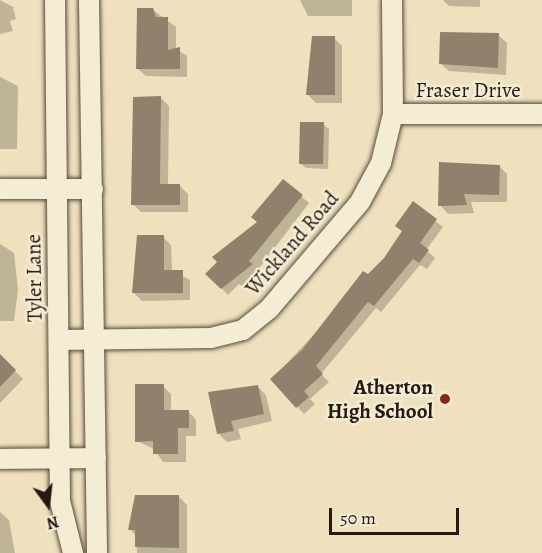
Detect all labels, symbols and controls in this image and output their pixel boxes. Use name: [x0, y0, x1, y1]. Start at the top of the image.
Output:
street label: Fraser Drive: [415, 77, 521, 103]
street label: Wickland Road: [240, 186, 344, 300]
street label: Tyler Lane: [21, 234, 47, 322]
place label: Atherton High School: [327, 374, 433, 424]
marker: Atherton High School: [438, 392, 452, 406]
north arrow: [18, 475, 78, 535]
scale bar: [332, 496, 462, 534]
text: 50 m: [340, 506, 376, 530]
text: N: [44, 510, 61, 535]

